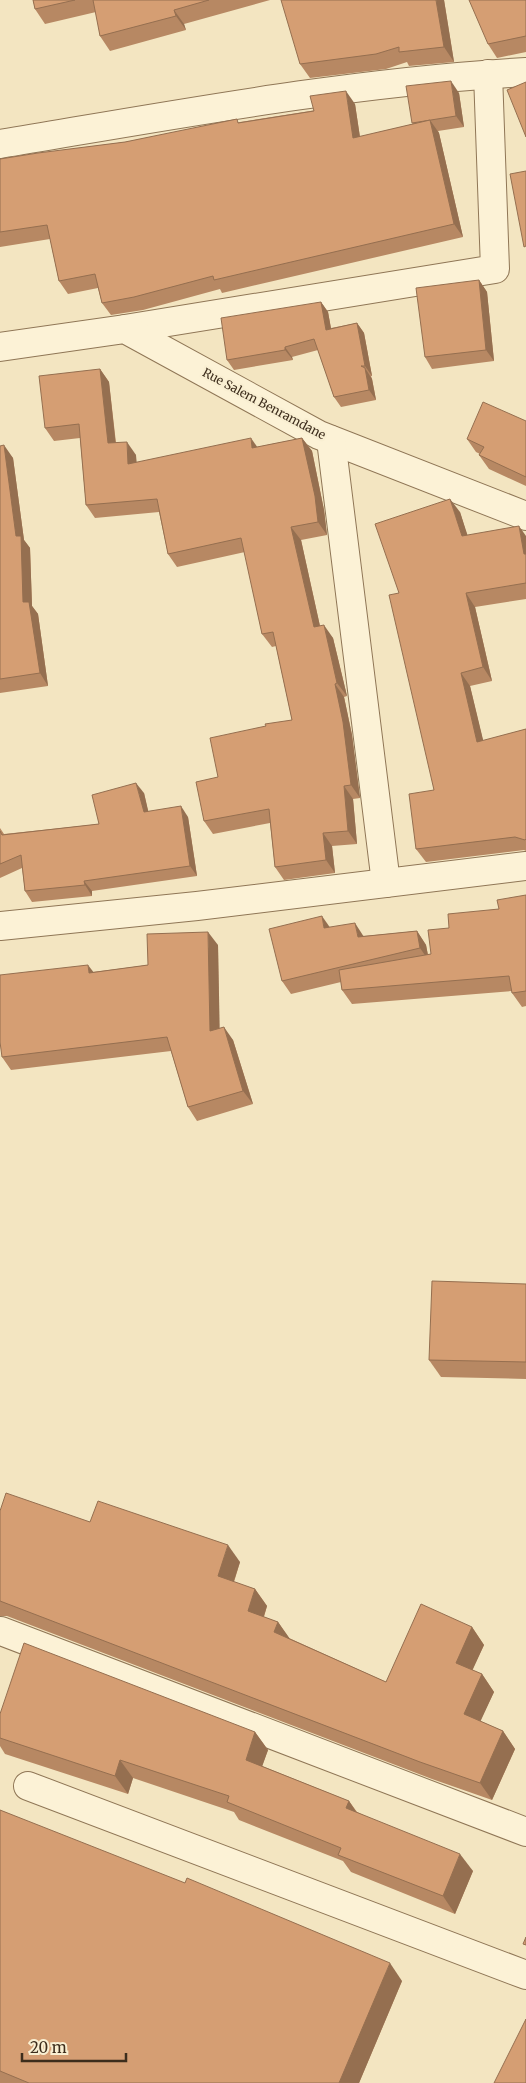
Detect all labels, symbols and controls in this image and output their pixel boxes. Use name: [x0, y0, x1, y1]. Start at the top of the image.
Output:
street label: Rue Salem Benramdane: [200, 365, 328, 442]
scale bar: [22, 2030, 126, 2062]
text: 20 m: [30, 2038, 67, 2057]

